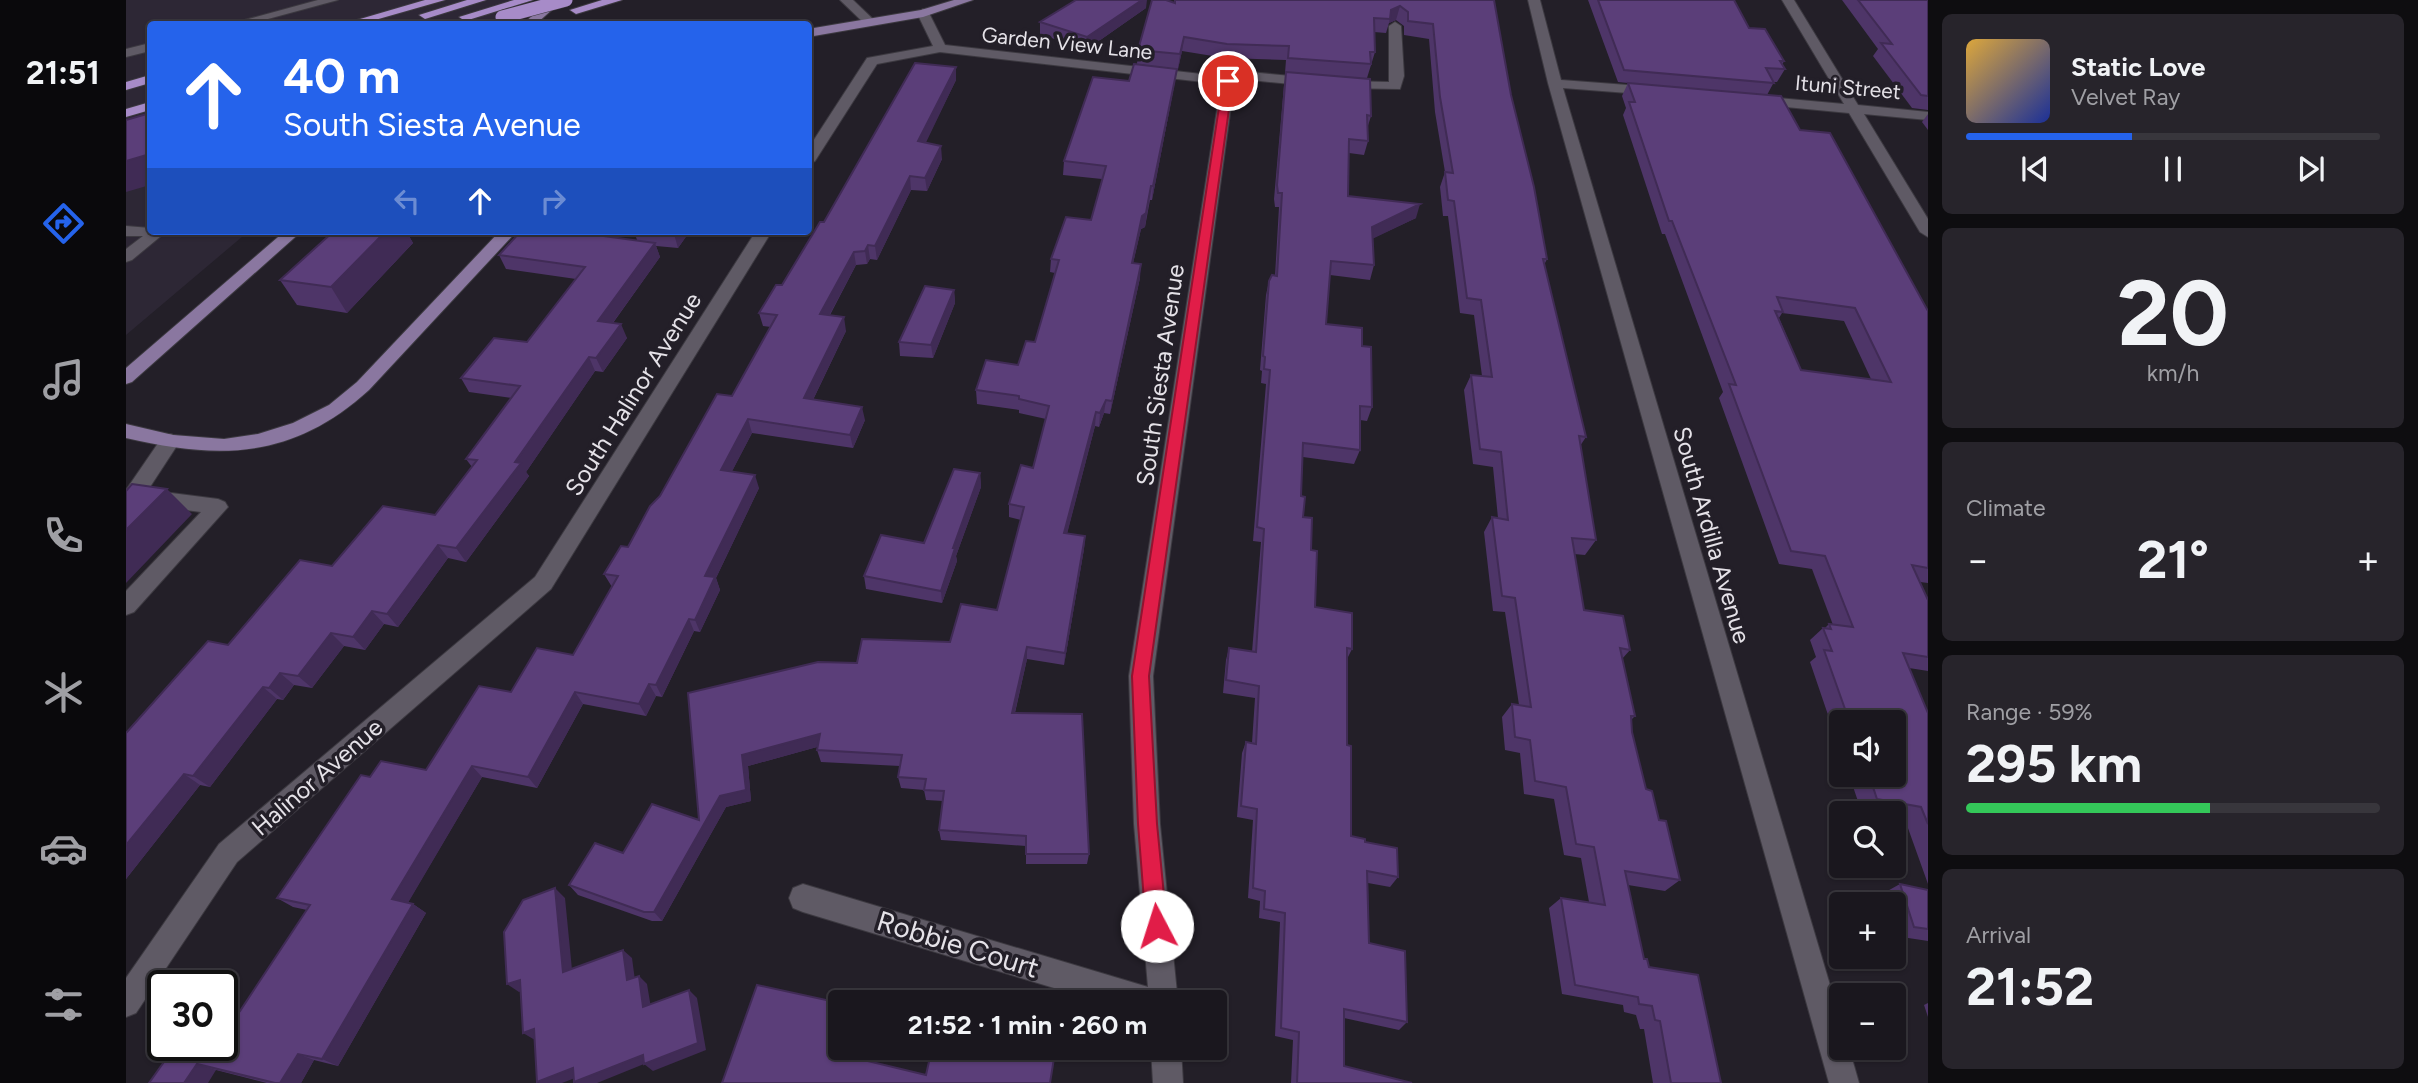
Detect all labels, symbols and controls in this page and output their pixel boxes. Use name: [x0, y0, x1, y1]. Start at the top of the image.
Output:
street label: Garden View Lane: [980, 22, 1154, 64]
text: 40 m: [283, 46, 400, 105]
icon: ahead: [168, 49, 259, 140]
pin: [1198, 51, 1258, 111]
text: Static Love: [2071, 51, 2205, 83]
text: 21:51: [26, 54, 100, 92]
icon: arrive: [1209, 62, 1247, 100]
street label: Ituni Street: [1794, 70, 1902, 104]
text: Velvet Ray: [2071, 83, 2180, 111]
text: South Siesta Avenue: [283, 106, 581, 144]
icon: previous: [2016, 150, 2054, 188]
icon: pause: [2154, 150, 2192, 188]
icon: next: [2292, 150, 2330, 188]
icon: left: [388, 182, 426, 220]
icon: ahead: [461, 182, 499, 220]
icon: right: [534, 182, 572, 220]
icon: directions: [39, 199, 88, 248]
text: 20: [2117, 259, 2229, 368]
street label: South Siesta Avenue: [1130, 262, 1190, 488]
street label: South Halinor Avenue: [559, 287, 707, 501]
icon: music: [39, 355, 88, 404]
text: km/h: [2147, 359, 2199, 387]
street label: South Ardilla Avenue: [1667, 423, 1757, 647]
text: Climate: [1966, 494, 2045, 522]
icon: phone: [39, 511, 88, 560]
text: 21°: [2137, 529, 2209, 591]
text: −: [1966, 537, 1990, 583]
text: +: [2356, 537, 2380, 583]
icon: climate: [39, 668, 88, 717]
text: Range · 59%: [1966, 698, 2093, 726]
map controls: [1829, 710, 1906, 1060]
button: sound: [1829, 710, 1906, 787]
street label: Halinor Avenue: [246, 712, 388, 842]
text: 295 km: [1966, 733, 2142, 795]
button: search: [1829, 801, 1906, 878]
icon: car: [39, 824, 88, 873]
position arrow: [1120, 889, 1194, 963]
button: +: [1829, 892, 1906, 969]
street label: Robbie Court: [873, 903, 1043, 985]
text: Arrival: [1966, 921, 2031, 949]
text: 21:52: [1966, 956, 2094, 1018]
speed limit sign: 30: [147, 970, 238, 1061]
icon: filters: [39, 980, 88, 1029]
button: −: [1829, 983, 1906, 1060]
text: 21:52 · 1 min · 260 m: [908, 1009, 1147, 1041]

